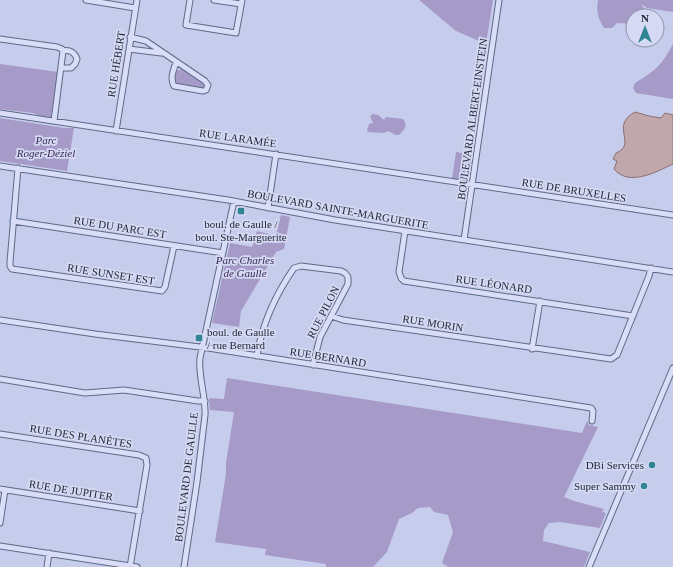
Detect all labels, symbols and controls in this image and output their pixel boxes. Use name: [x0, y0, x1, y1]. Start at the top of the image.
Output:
north arrow: [625, 8, 665, 48]
text: N: [641, 12, 649, 24]
street label: RUE HÉBERT: [105, 30, 127, 98]
street label: BOULEVARD ALBERT-EINSTEIN: [455, 38, 489, 200]
street label: RUE LARAMÉE: [199, 127, 278, 149]
park label: Parc Roger-Déziel: [16, 134, 75, 159]
street label: RUE DE BRUXELLES: [521, 176, 627, 204]
street label: BOULEVARD SAINTE-MARGUERITE: [246, 187, 430, 231]
marker: boul. de Gaulle / boul. Ste-Marguerite: [236, 206, 246, 216]
street label: RUE DU PARC EST: [73, 214, 167, 240]
place label: boul. de Gaulle / boul. Ste-Marguerite: [195, 218, 287, 243]
park label: Parc Charles de Gaulle: [215, 254, 274, 279]
street label: RUE SUNSET EST: [66, 261, 156, 287]
street label: RUE LÉONARD: [455, 273, 533, 295]
street label: RUE PILON: [305, 284, 341, 340]
street label: RUE MORIN: [402, 312, 464, 334]
place label: boul. de Gaulle / rue Bernard: [207, 326, 275, 351]
marker: boul. de Gaulle / rue Bernard: [194, 333, 204, 343]
street label: RUE BERNARD: [289, 345, 367, 369]
street label: BOULEVARD DE GAULLE: [172, 411, 200, 543]
street label: RUE DES PLANÈTES: [29, 422, 133, 450]
place label: DBi Services: [586, 459, 644, 471]
marker: DBi Services: [647, 460, 657, 470]
street label: RUE DE JUPITER: [28, 477, 115, 503]
place label: Super Sammy: [574, 480, 636, 492]
marker: Super Sammy: [639, 481, 649, 491]

